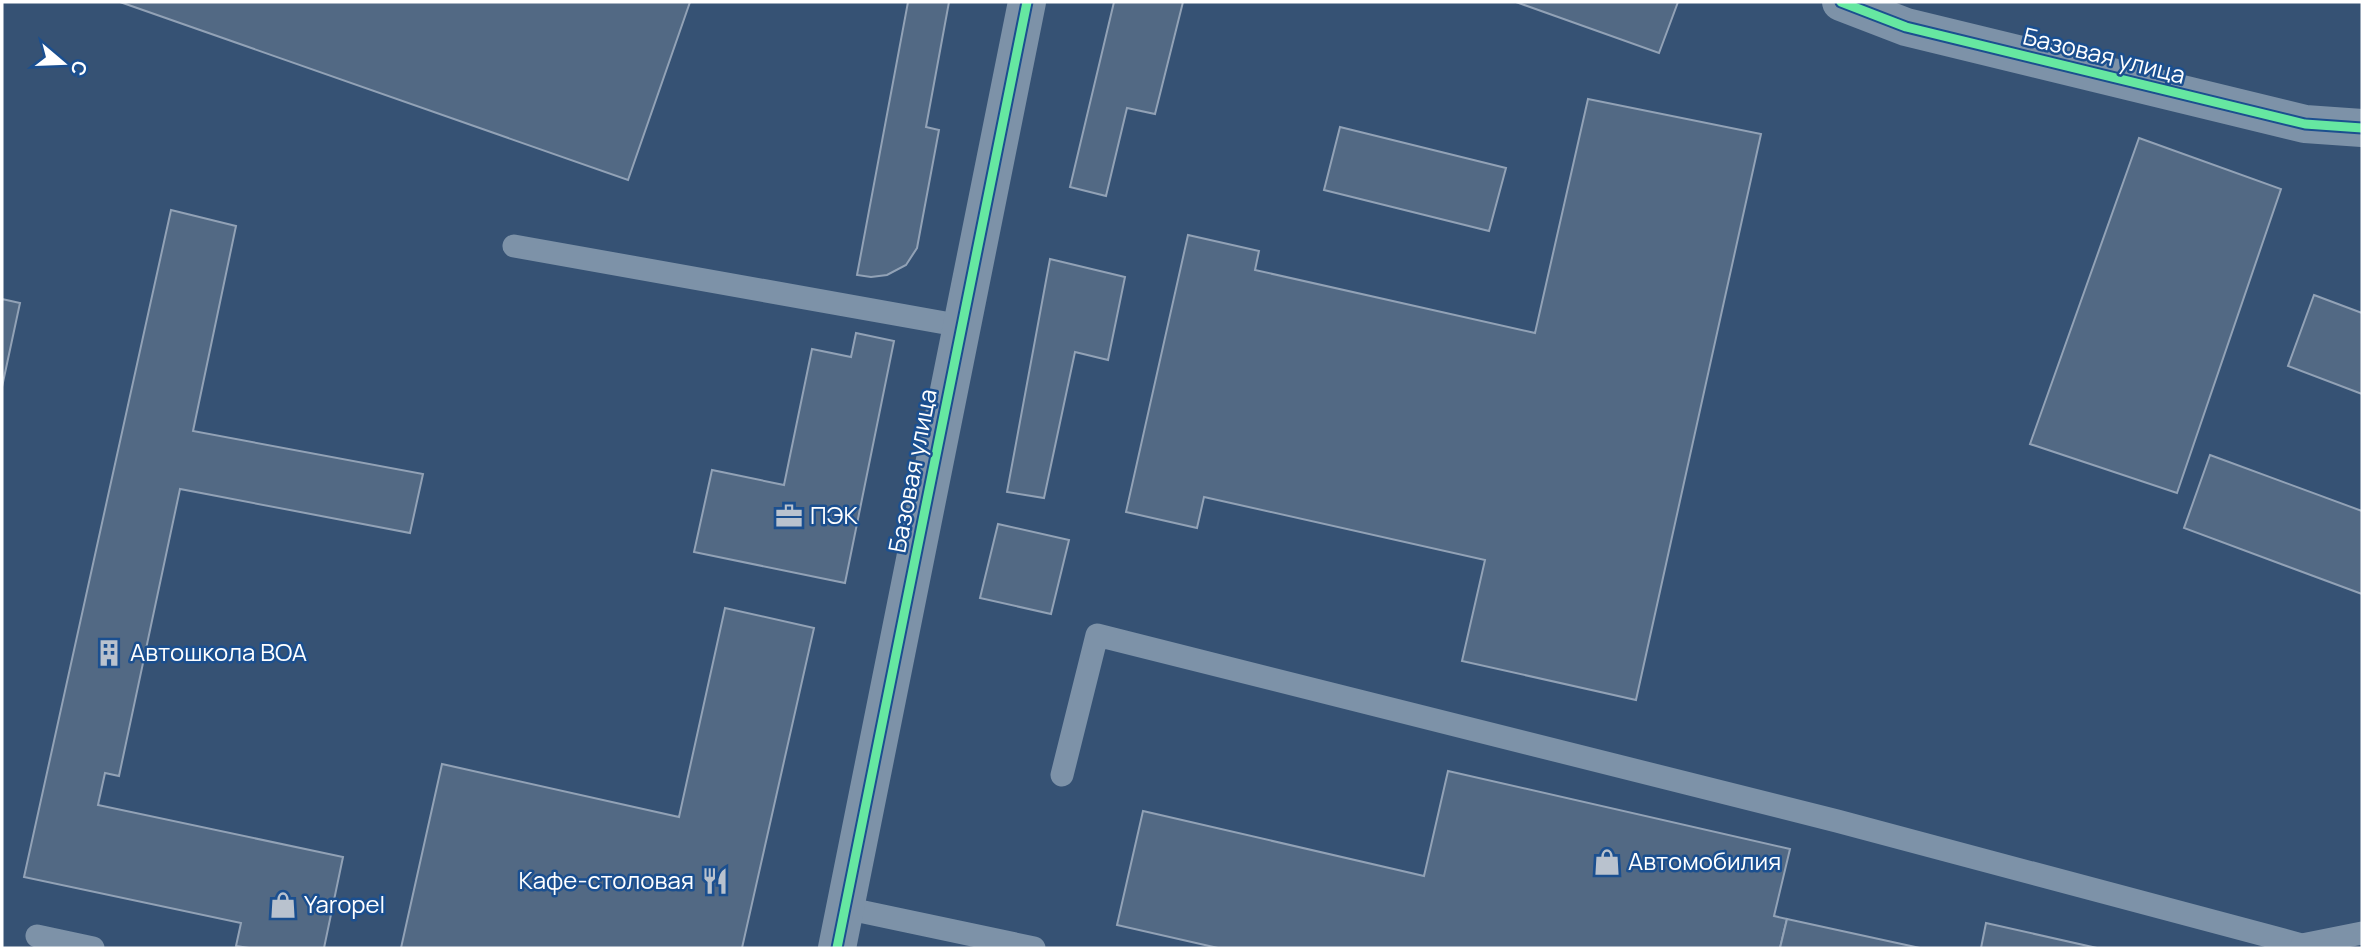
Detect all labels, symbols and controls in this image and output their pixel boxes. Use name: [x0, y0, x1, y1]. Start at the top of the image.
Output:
street label: Базовая улица: [2020, 18, 2189, 91]
north arrow: [28, 28, 98, 98]
text: С: [64, 58, 94, 79]
street label: Базовая улица: [879, 386, 944, 555]
place label: ПЭК: [810, 498, 858, 531]
office icon: ПЭК: [774, 501, 804, 531]
place label: Автошкола ВОА: [130, 635, 307, 668]
building icon: Автошкола ВОА: [94, 638, 124, 668]
place label: Автомобилия: [1628, 844, 1781, 877]
shop icon: Автомобилия: [1592, 847, 1622, 877]
place label: Кафе-столовая: [519, 863, 694, 896]
restaurant icon: Кафе-столовая: [700, 866, 730, 896]
place label: Yaropel: [304, 887, 385, 920]
shop icon: Yaropel: [268, 890, 298, 920]

